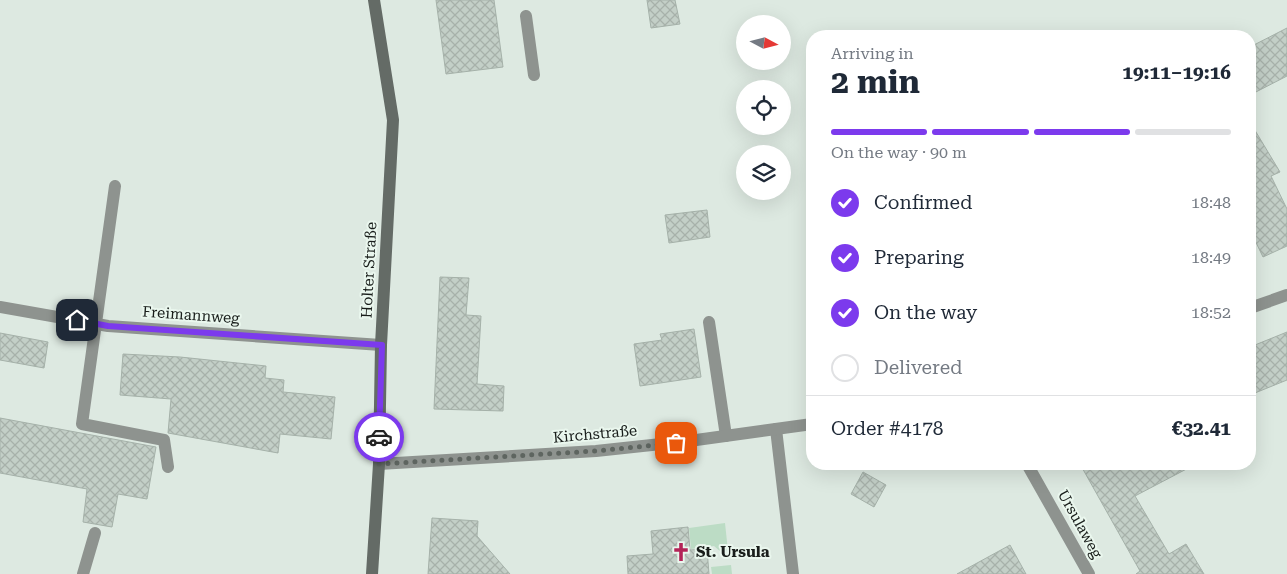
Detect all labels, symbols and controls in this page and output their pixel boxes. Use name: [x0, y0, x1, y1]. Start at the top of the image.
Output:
north arrow: [736, 15, 791, 70]
map controls: [736, 15, 791, 200]
text: Arriving in: [831, 44, 914, 63]
text: 19:11–19:16: [1122, 61, 1231, 84]
text: 2 min: [831, 63, 920, 101]
button: locate: [736, 80, 791, 135]
text: On the way · 90 m: [831, 143, 967, 162]
button: layers: [736, 145, 791, 200]
icon: check: [831, 189, 859, 217]
text: Confirmed: [874, 191, 972, 214]
text: 18:48: [1191, 193, 1231, 212]
street label: Holter Straße: [357, 221, 381, 319]
icon: check: [831, 244, 859, 272]
text: Preparing: [874, 246, 964, 269]
text: 18:49: [1191, 248, 1231, 267]
pin: [56, 299, 98, 341]
icon: check: [831, 299, 859, 327]
text: On the way: [874, 301, 977, 324]
street label: Freimannweg: [142, 303, 241, 327]
text: 18:52: [1191, 303, 1231, 322]
icon: home: [63, 306, 91, 334]
text: Delivered: [874, 356, 962, 379]
courier: [354, 412, 404, 462]
text: Order #4178: [831, 417, 943, 440]
text: €32.41: [1172, 417, 1231, 440]
street label: Kirchstraße: [552, 421, 638, 447]
pin: [655, 422, 697, 464]
icon: car: [365, 423, 393, 451]
icon: bag: [662, 429, 690, 457]
street label: Ursulaweg: [1054, 487, 1106, 562]
church icon: St. Ursula: [670, 541, 692, 563]
place label: St. Ursula: [696, 543, 770, 561]

